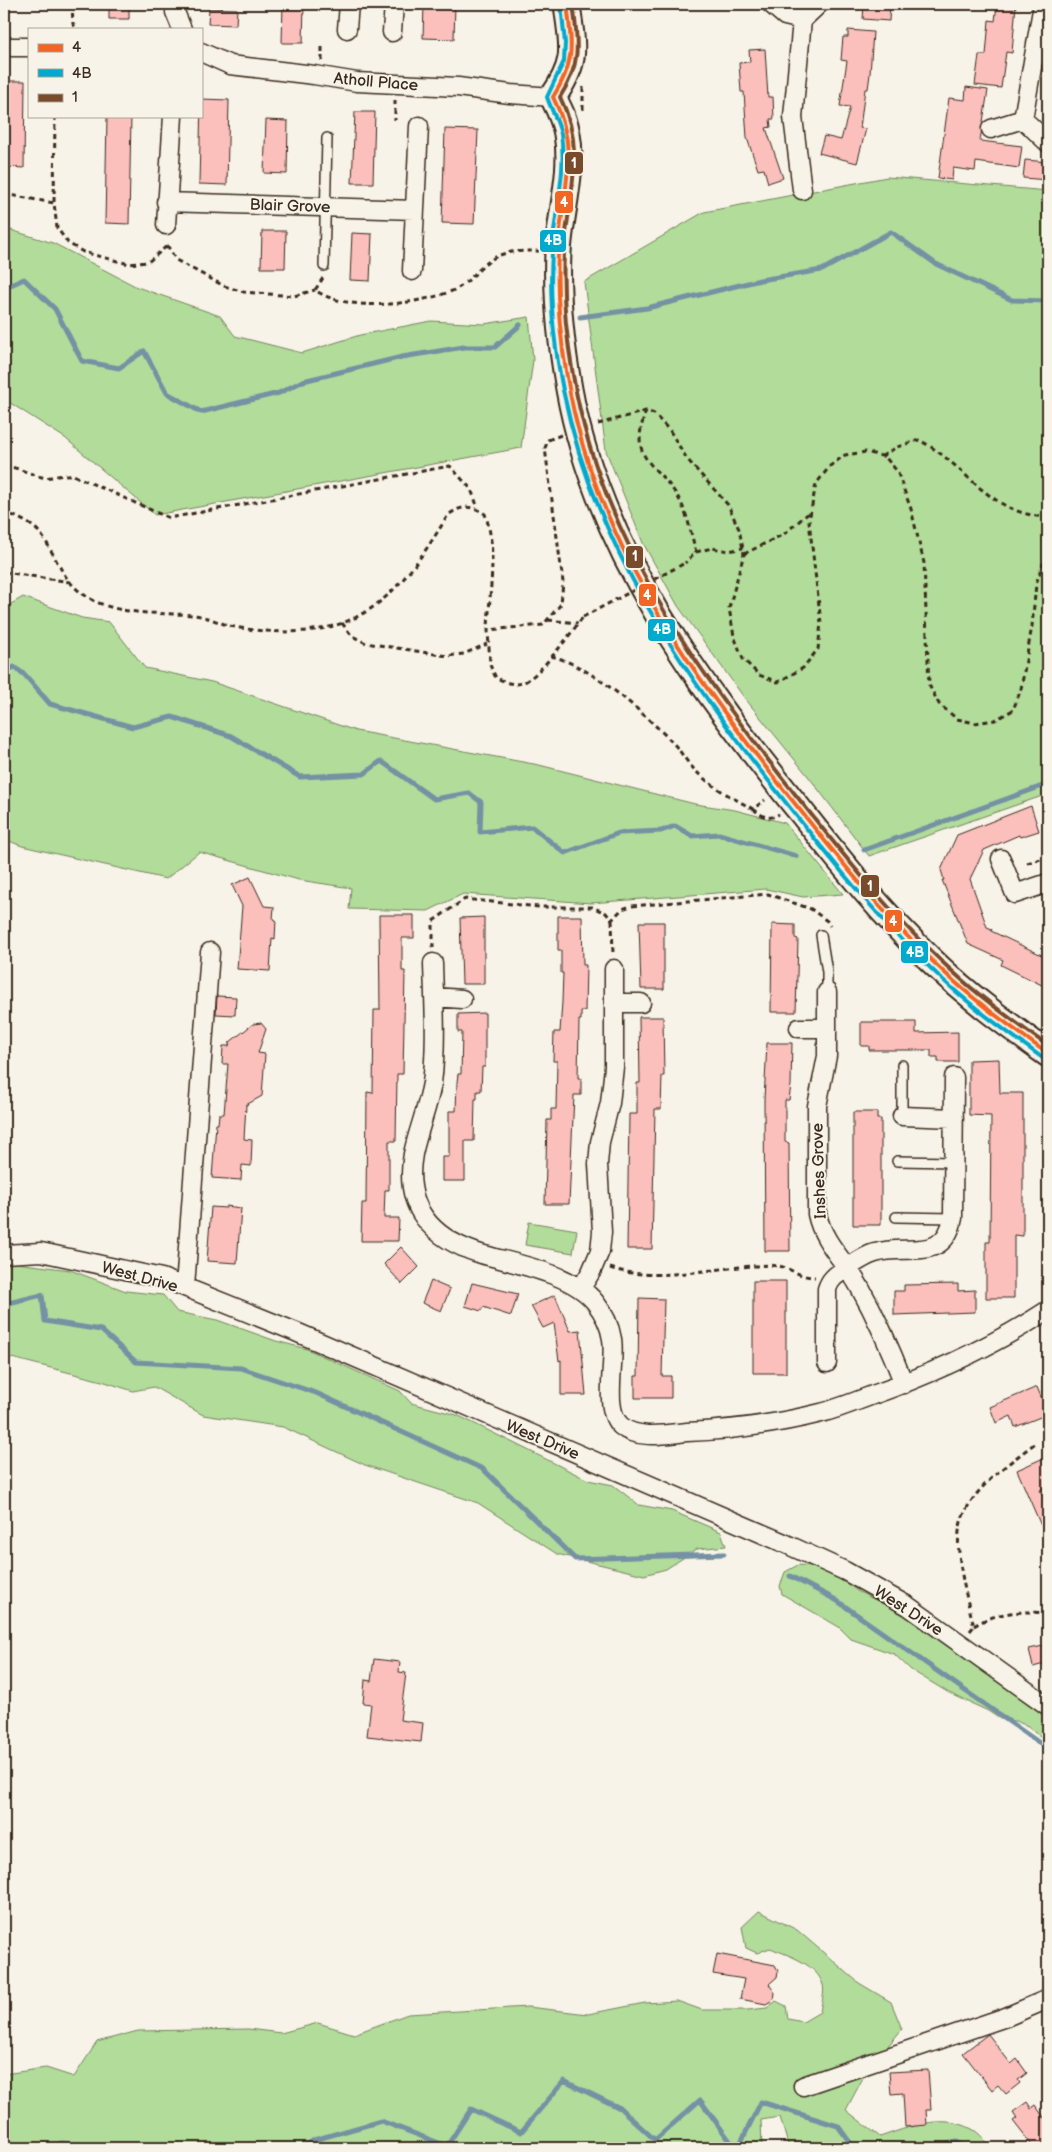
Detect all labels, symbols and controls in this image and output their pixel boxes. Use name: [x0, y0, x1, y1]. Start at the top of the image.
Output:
legend: [28, 28, 202, 118]
text: 4: [72, 38, 81, 57]
text: 4B: [72, 64, 91, 83]
street label: Atholl Place: [333, 69, 419, 96]
text: 1: [72, 88, 78, 107]
line badge: 1: [564, 151, 584, 175]
text: 1: [571, 155, 577, 172]
line badge: 4: [554, 190, 574, 214]
text: 4: [560, 194, 569, 211]
street label: Blair Grove: [249, 196, 331, 217]
line badge: 4B: [539, 229, 567, 253]
text: 4B: [544, 232, 562, 249]
line badge: 1: [625, 545, 644, 569]
text: 1: [632, 548, 638, 565]
line badge: 4: [638, 583, 657, 607]
text: 4: [643, 587, 652, 604]
line badge: 4B: [647, 618, 676, 642]
text: 4B: [653, 621, 671, 638]
line badge: 1: [860, 874, 880, 898]
text: 1: [867, 878, 873, 895]
line badge: 4: [884, 909, 903, 933]
text: 4: [889, 913, 898, 930]
line badge: 4B: [900, 940, 929, 964]
text: 4B: [906, 944, 924, 961]
street label: Inshes Grove: [808, 1122, 831, 1219]
street label: West Drive: [100, 1258, 180, 1297]
street label: West Drive: [503, 1416, 582, 1465]
street label: West Drive: [870, 1582, 946, 1641]

